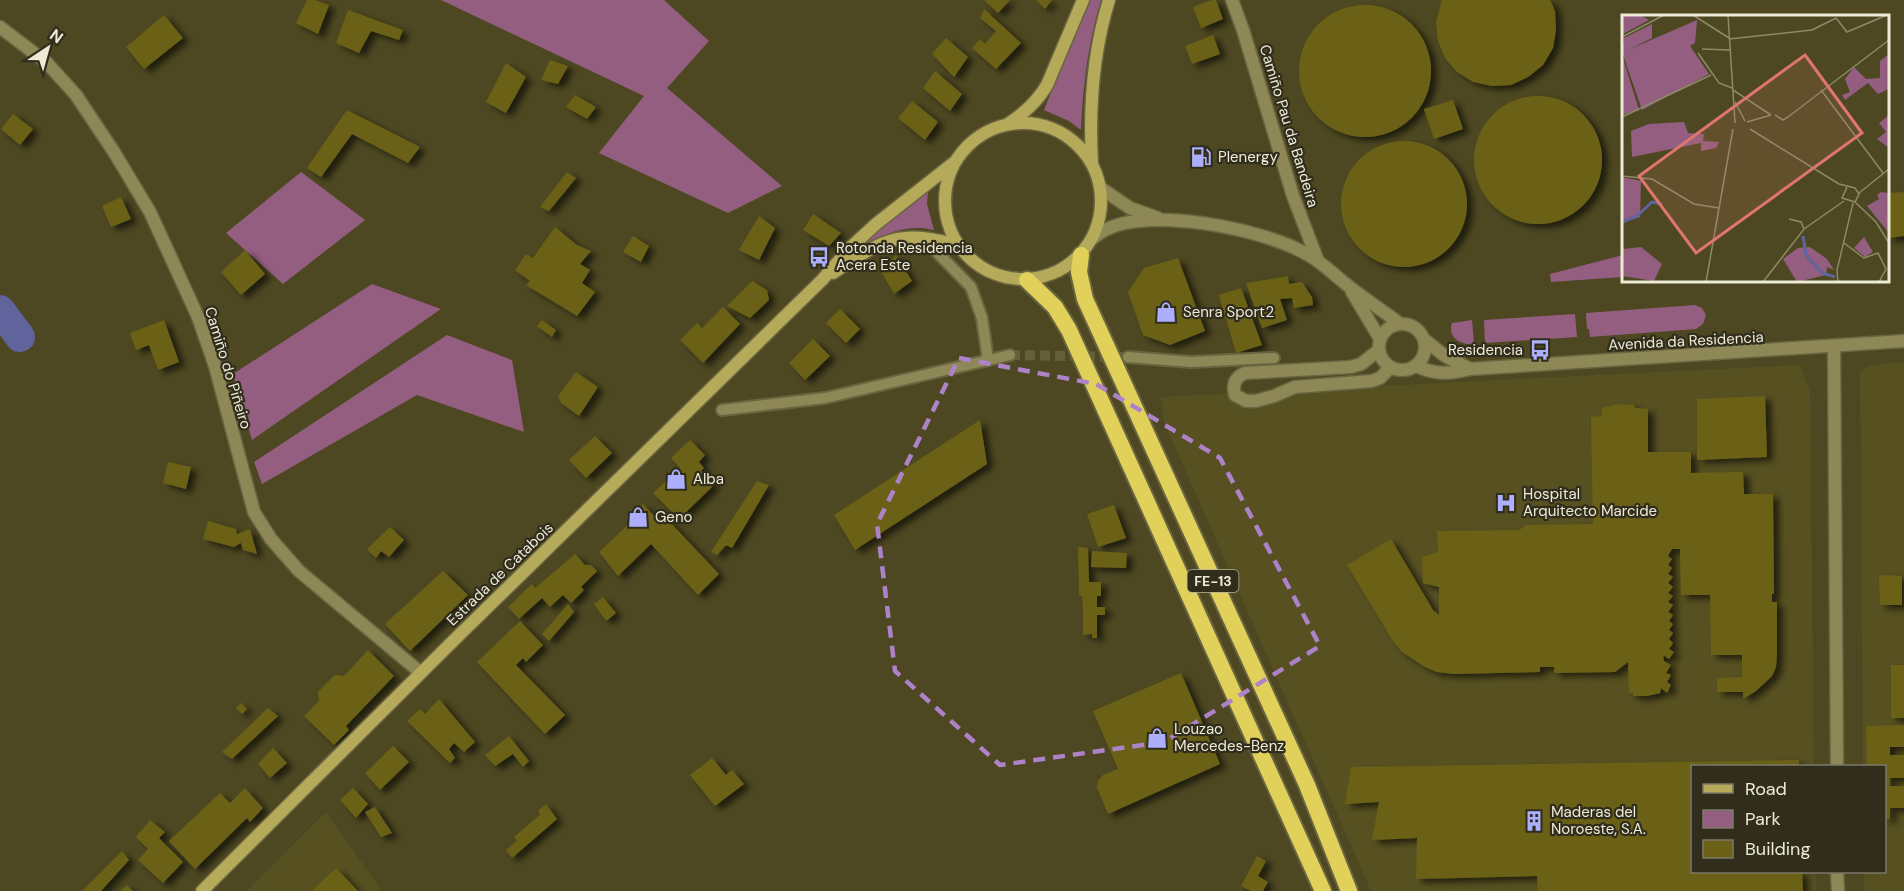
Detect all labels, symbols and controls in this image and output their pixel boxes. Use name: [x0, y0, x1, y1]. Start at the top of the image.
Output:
inset map: [1622, 15, 1889, 282]
north arrow: [18, 18, 78, 78]
text: N: [46, 24, 67, 48]
street label: Camiño Pau da Bandeira: [1255, 42, 1323, 210]
fuel station icon: Plenergy: [1189, 145, 1213, 169]
place label: Plenergy: [1218, 147, 1278, 167]
place label: Rotonda Residencia Acera Este: [836, 238, 973, 275]
bus stop icon: Rotonda Residencia Acera Este: [807, 245, 831, 269]
shop icon: Senra Sport2: [1154, 300, 1178, 324]
place label: Senra Sport2: [1183, 302, 1274, 322]
street label: Camiño do Piñeiro: [200, 304, 256, 432]
street label: Avenida da Residencia: [1608, 327, 1764, 355]
bus stop icon: Residencia: [1528, 338, 1552, 362]
place label: Residencia: [1448, 340, 1523, 360]
shop icon: Alba: [664, 467, 688, 491]
place label: Alba: [693, 469, 724, 489]
place label: Hospital Arquitecto Marcide: [1523, 484, 1657, 521]
hospital icon: Hospital Arquitecto Marcide: [1494, 491, 1518, 515]
shop icon: Geno: [626, 505, 650, 529]
place label: Geno: [655, 507, 693, 527]
street label: Estrada de Catabois: [442, 518, 558, 630]
road number: FE-13: [1188, 570, 1238, 592]
place label: Louzao Mercedes-Benz: [1174, 719, 1284, 756]
shop icon: Louzao Mercedes-Benz: [1145, 726, 1169, 750]
legend: [1691, 765, 1886, 873]
text: Road: [1745, 777, 1787, 801]
place label: Maderas del Noroeste, S.A.: [1551, 802, 1646, 839]
text: Park: [1745, 807, 1781, 831]
building icon: Maderas del Noroeste, S.A.: [1522, 809, 1546, 833]
text: Building: [1745, 837, 1810, 861]

